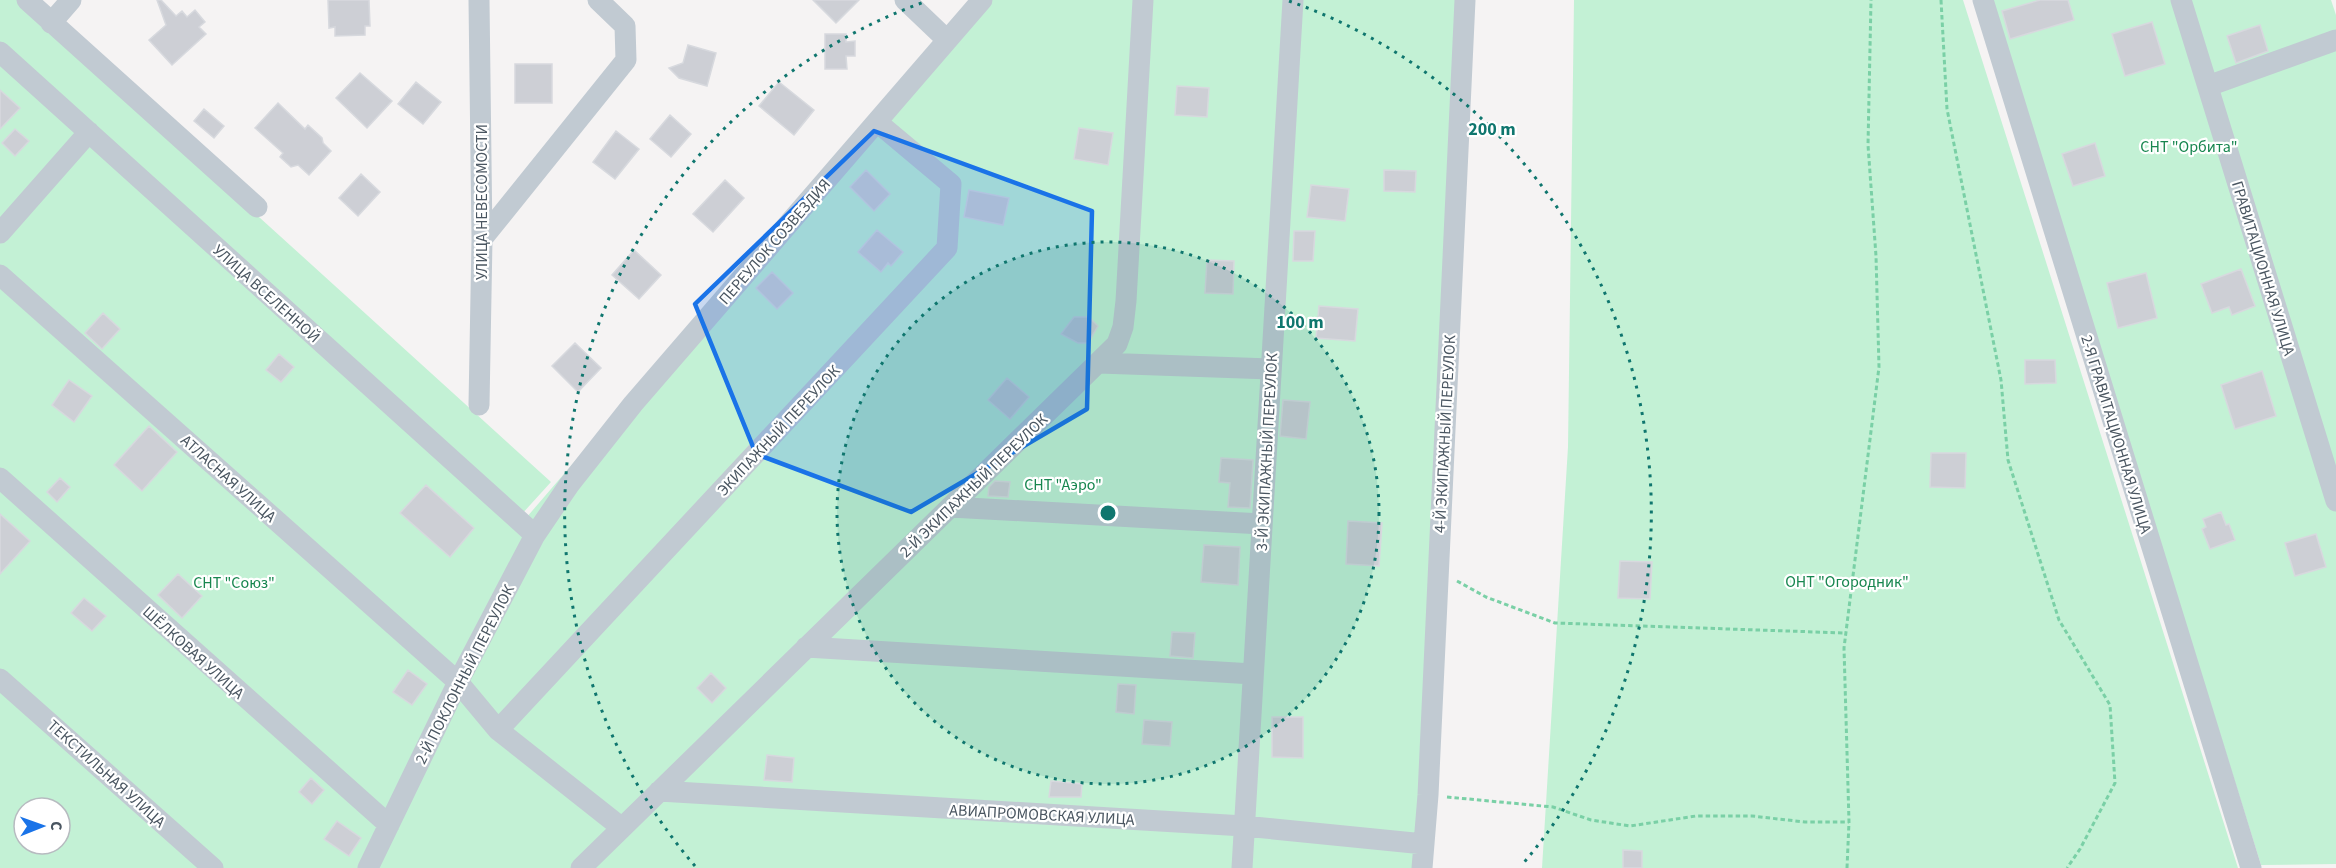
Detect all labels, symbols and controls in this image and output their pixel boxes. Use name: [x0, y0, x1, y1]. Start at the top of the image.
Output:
text: 200 m: [1468, 117, 1516, 142]
street label: УЛИЦА НЕВЕСОМОСТИ: [471, 124, 493, 280]
park label: СНТ "Орбита": [2140, 136, 2238, 158]
street label: ПЕРЕУЛОК СОЗВЕЗДИЯ: [714, 174, 836, 309]
street label: ГРАВИТАЦИОННАЯ УЛИЦА: [2226, 178, 2300, 359]
street label: УЛИЦА ВСЕЛЕННОЙ: [208, 240, 325, 348]
text: 100 m: [1276, 310, 1324, 335]
street label: 2-Я ГРАВИТАЦИОННАЯ УЛИЦА: [2075, 332, 2157, 537]
street label: 4-Й ЭКИПАЖНЫЙ ПЕРЕУЛОК: [1429, 334, 1461, 534]
street label: 3-Й ЭКИПАЖНЫЙ ПЕРЕУЛОК: [1251, 352, 1283, 552]
street label: ЭКИПАЖНЫЙ ПЕРЕУЛОК: [712, 360, 846, 501]
street label: 2-Й ЭКИПАЖНЫЙ ПЕРЕУЛОК: [895, 408, 1053, 562]
street label: АТЛАСНАЯ УЛИЦА: [176, 430, 281, 528]
park label: СНТ "Аэро": [1024, 474, 1102, 496]
centre of rings: [1098, 503, 1118, 523]
park label: ОНТ "Огородник": [1785, 571, 1909, 593]
park label: СНТ "Союз": [193, 572, 275, 594]
street label: 2-Й ПОКЛОННЫЙ ПЕРЕУЛОК: [410, 580, 520, 768]
street label: ШЁЛКОВАЯ УЛИЦА: [138, 601, 249, 705]
street label: ТЕКСТИЛЬНАЯ УЛИЦА: [44, 715, 170, 831]
north arrow: [12, 796, 72, 856]
street label: АВИАПРОМОВСКАЯ УЛИЦА: [949, 799, 1135, 831]

